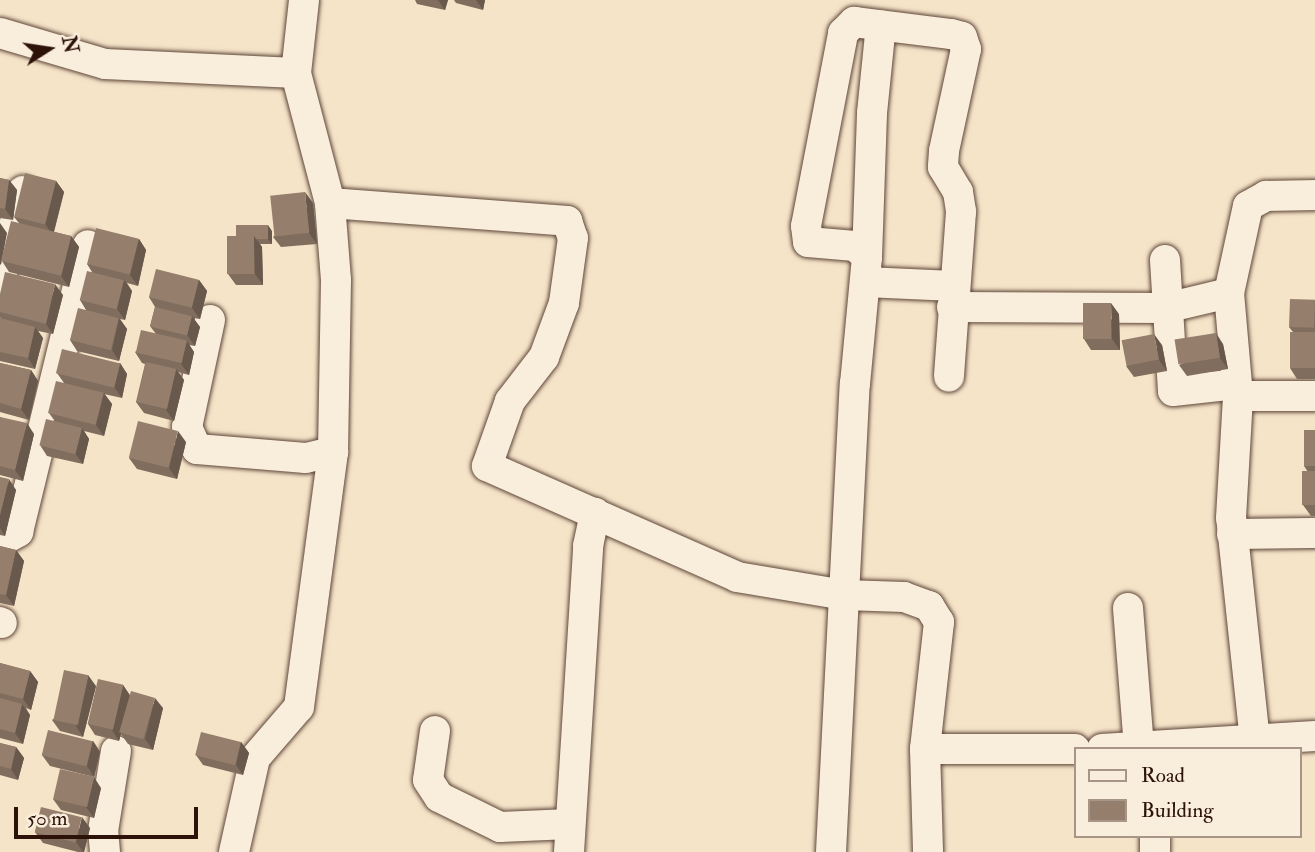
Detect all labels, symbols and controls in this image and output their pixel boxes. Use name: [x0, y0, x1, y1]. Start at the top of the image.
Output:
north arrow: [14, 14, 84, 84]
text: N: [56, 34, 83, 55]
legend: [1074, 747, 1301, 838]
text: Road: [1141, 762, 1185, 789]
scale bar: [18, 792, 201, 836]
text: Building: [1141, 797, 1214, 824]
text: 50 m: [27, 805, 68, 832]

